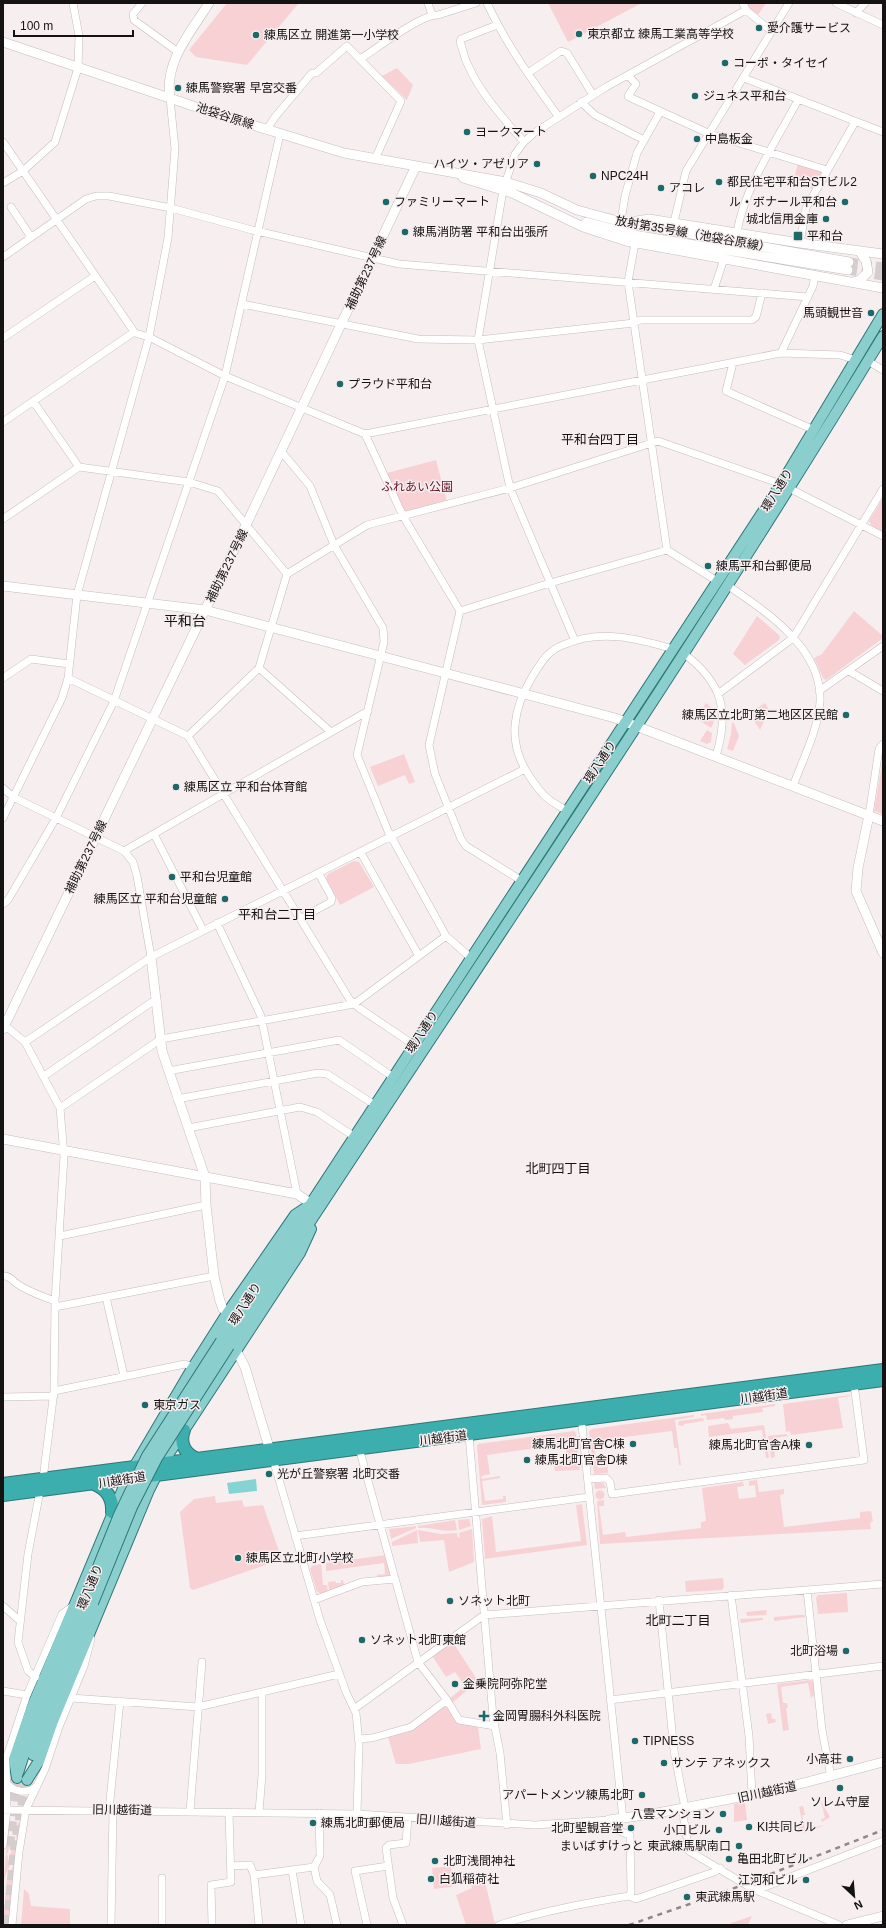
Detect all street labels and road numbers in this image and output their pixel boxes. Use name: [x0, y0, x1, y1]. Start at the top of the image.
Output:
street label: 池袋谷原線: [194, 100, 256, 132]
street label: 放射第35号線（池袋谷原線）: [614, 213, 772, 255]
street label: 補助第237号線: [343, 234, 389, 312]
street label: 環八通り: [758, 466, 796, 514]
street label: 補助第237号線: [203, 527, 251, 605]
street label: 環八通り: [581, 738, 619, 786]
street label: 補助第237号線: [62, 818, 110, 896]
street label: 環八通り: [403, 1008, 441, 1056]
street label: 環八通り: [226, 1280, 264, 1328]
street label: 川越街道: [739, 1386, 789, 1406]
street label: 川越街道: [418, 1428, 468, 1448]
street label: 川越街道: [97, 1469, 147, 1491]
street label: 環八通り: [75, 1562, 105, 1612]
street label: 旧川越街道: [736, 1779, 798, 1805]
street label: 旧川越街道: [92, 1802, 152, 1818]
street label: 旧川越街道: [416, 1812, 476, 1830]

